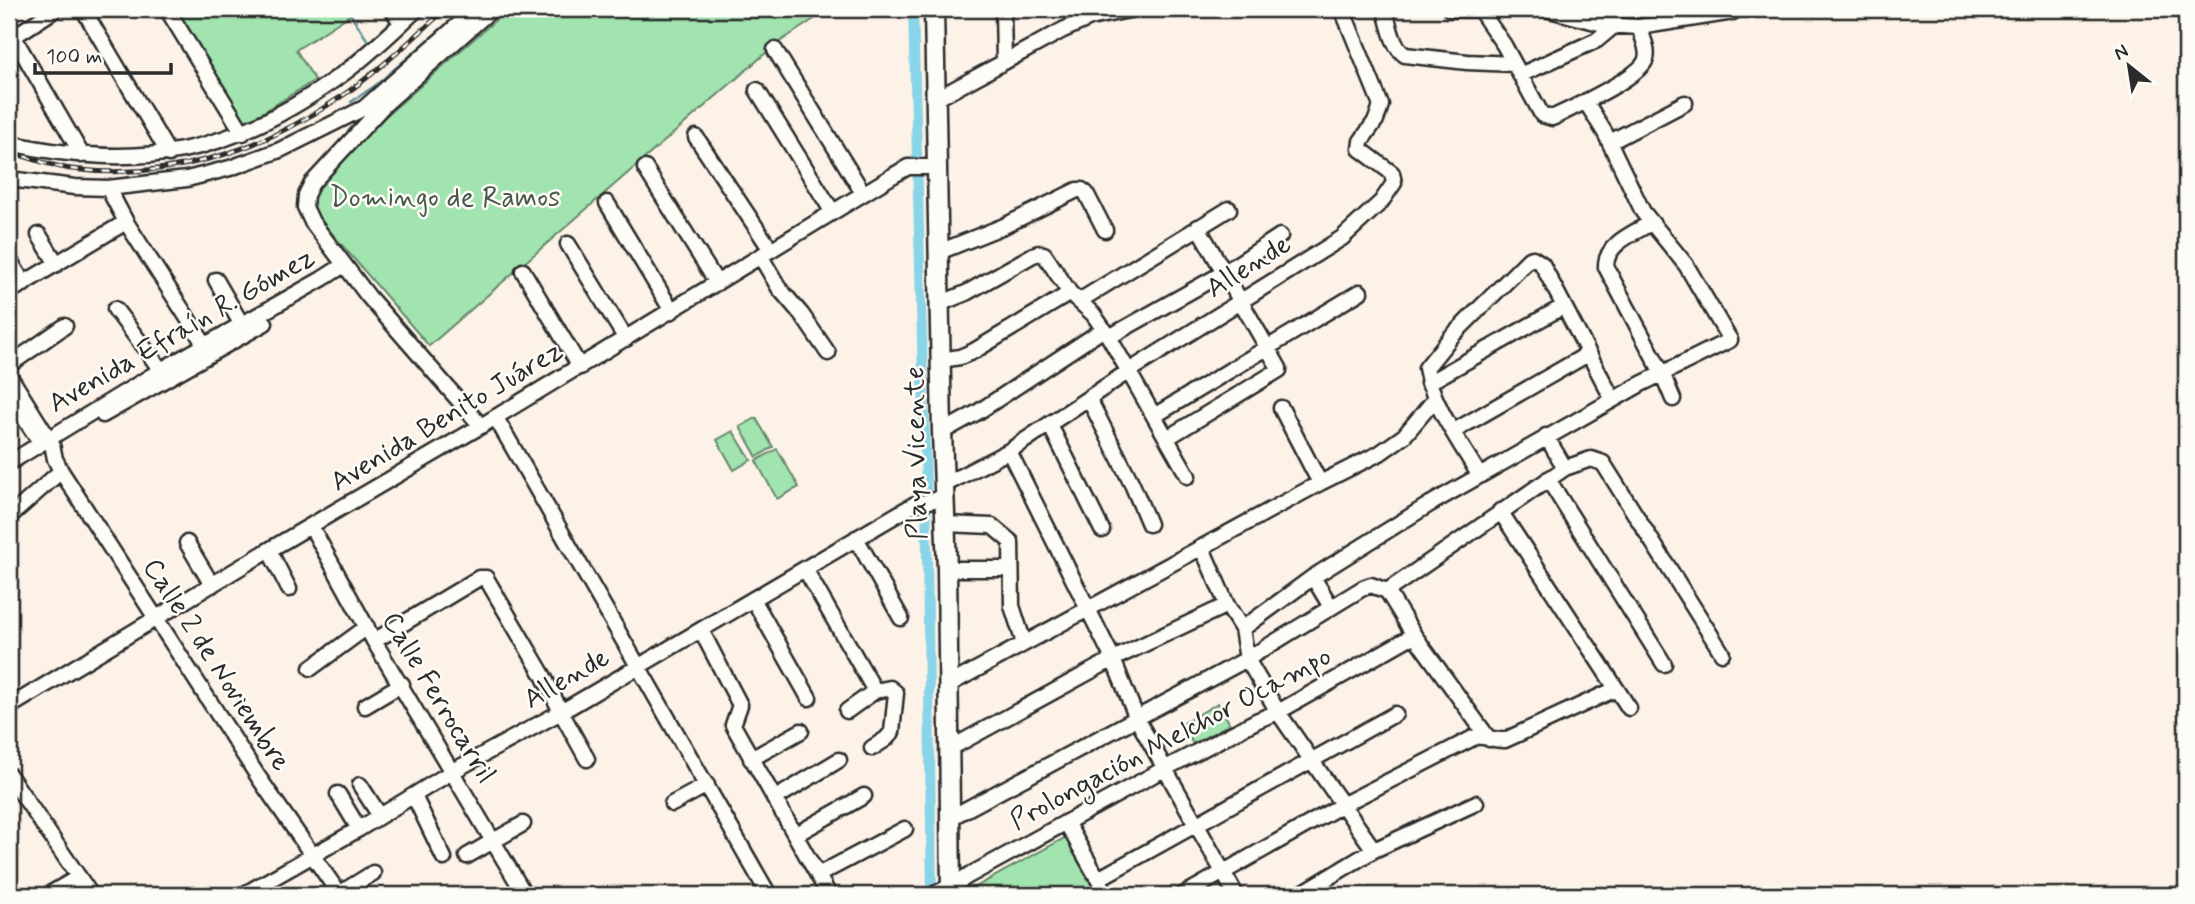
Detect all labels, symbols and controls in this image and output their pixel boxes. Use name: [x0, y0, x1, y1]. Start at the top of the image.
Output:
scale bar: [35, 32, 172, 76]
north arrow: [2094, 32, 2164, 102]
text: N: [2110, 39, 2133, 67]
text: 100 m: [46, 43, 102, 71]
park label: Domingo de Ramos: [330, 180, 560, 217]
street label: Allende: [1200, 227, 1298, 307]
street label: Avenida Efraín R. Gómez: [42, 240, 322, 422]
street label: Avenida Benito Juárez: [324, 333, 570, 501]
street label: Playa Vicente: [897, 366, 937, 540]
street label: Calle 2 de Noviembre: [133, 552, 299, 778]
street label: Calle Ferrocarril: [372, 605, 504, 791]
street label: Prolongación Melchor Ocampo: [1004, 638, 1339, 841]
street label: Allende: [517, 640, 617, 718]

